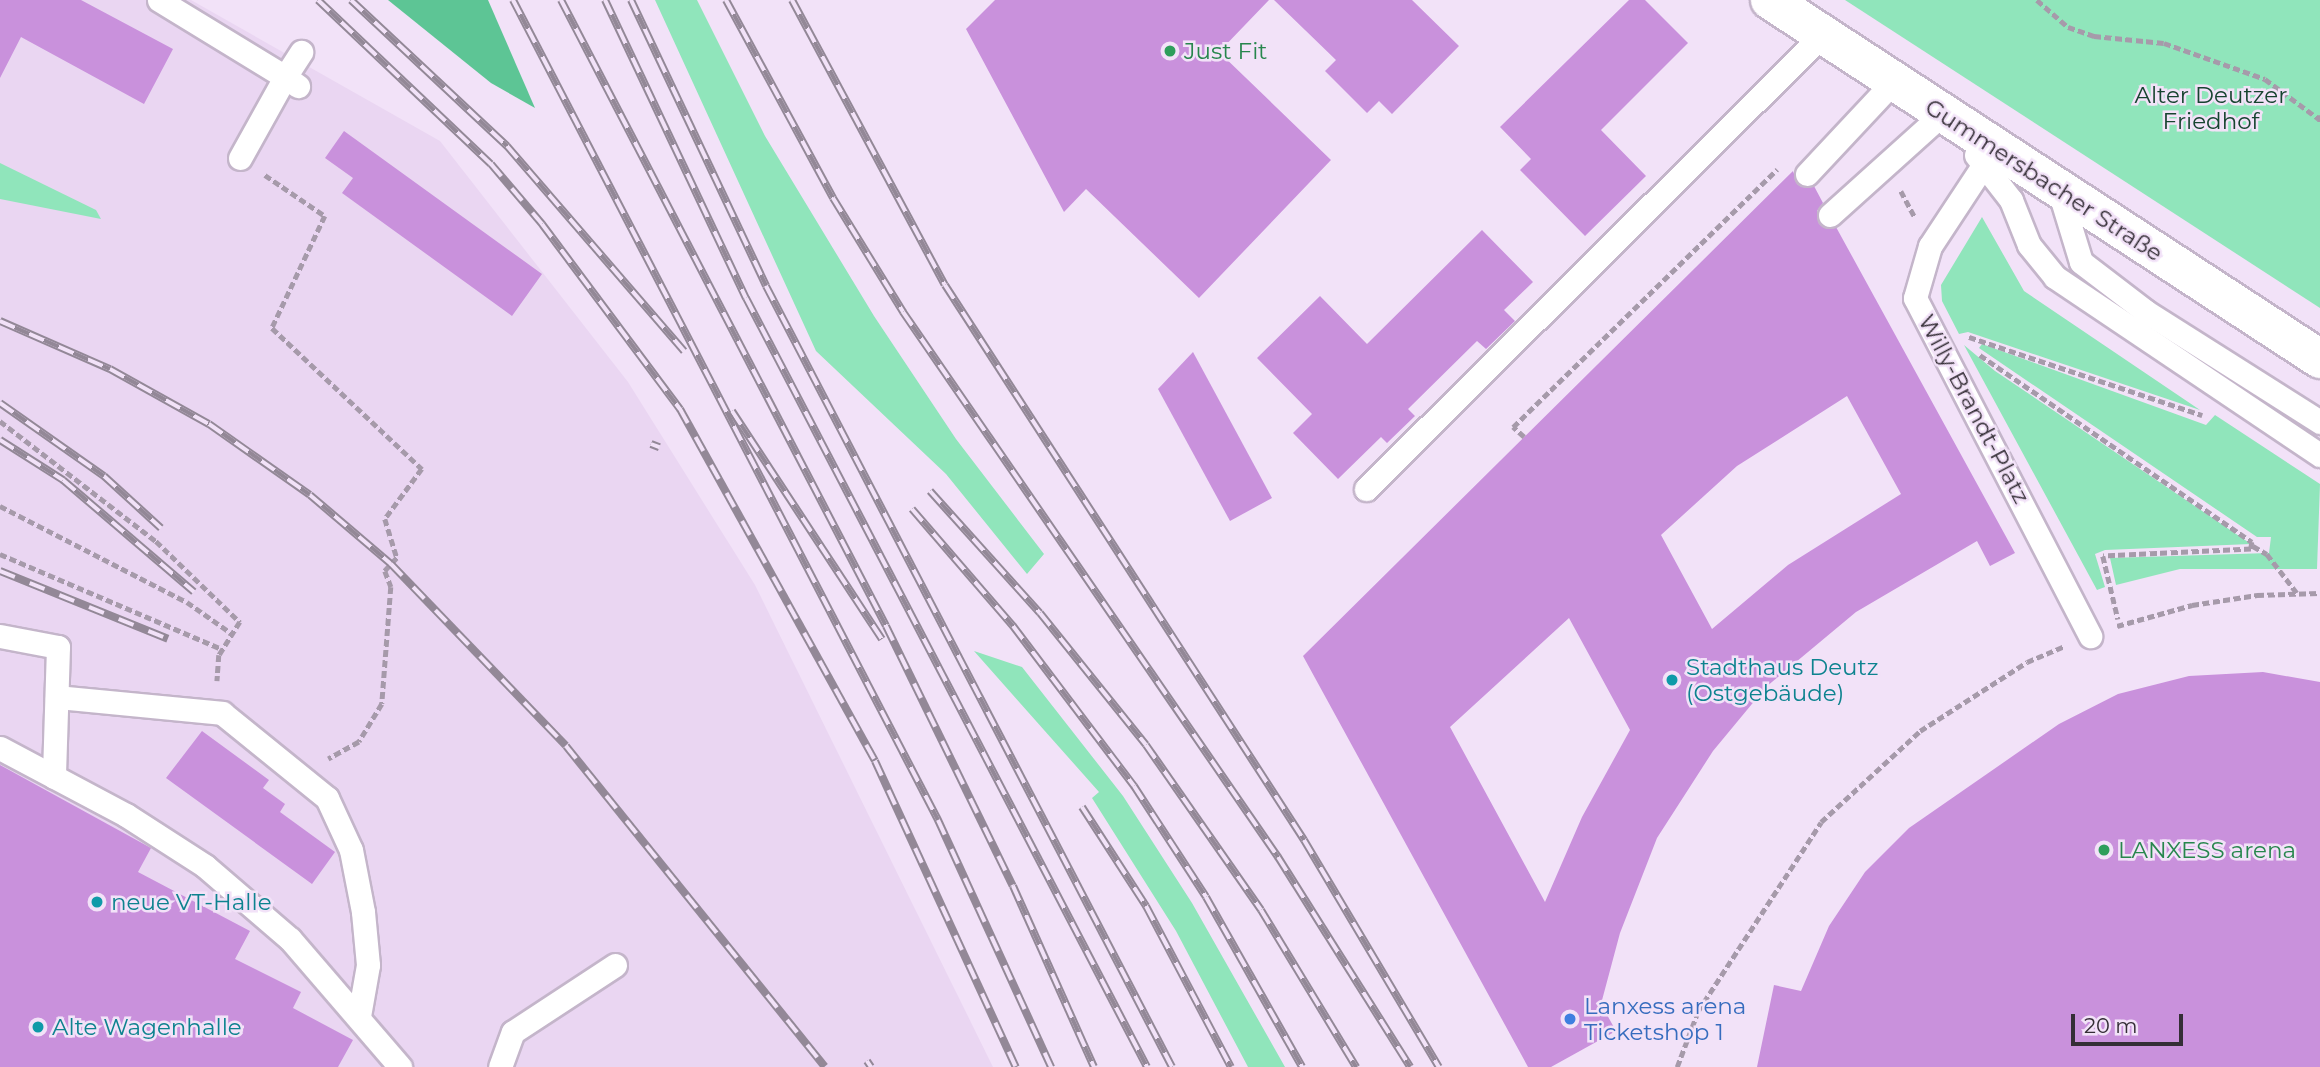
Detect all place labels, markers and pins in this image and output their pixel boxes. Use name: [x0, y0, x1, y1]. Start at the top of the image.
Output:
place label: Just Fit: [1184, 37, 1267, 65]
marker: Just Fit: [1162, 43, 1178, 59]
place label: Stadthaus Deutz (Ostgebäude): [1686, 653, 1879, 707]
marker: Stadthaus Deutz (Ostgebäude): [1664, 672, 1680, 688]
place label: LANXESS arena: [2118, 836, 2296, 864]
marker: LANXESS arena: [2096, 842, 2112, 858]
place label: neue VT-Halle: [111, 888, 272, 916]
marker: neue VT-Halle: [89, 894, 105, 910]
place label: Lanxess arena Ticketshop 1: [1584, 992, 1746, 1046]
marker: Lanxess arena Ticketshop 1: [1562, 1011, 1578, 1027]
place label: Alte Wagenhalle: [52, 1013, 242, 1041]
marker: Alte Wagenhalle: [30, 1019, 46, 1035]

